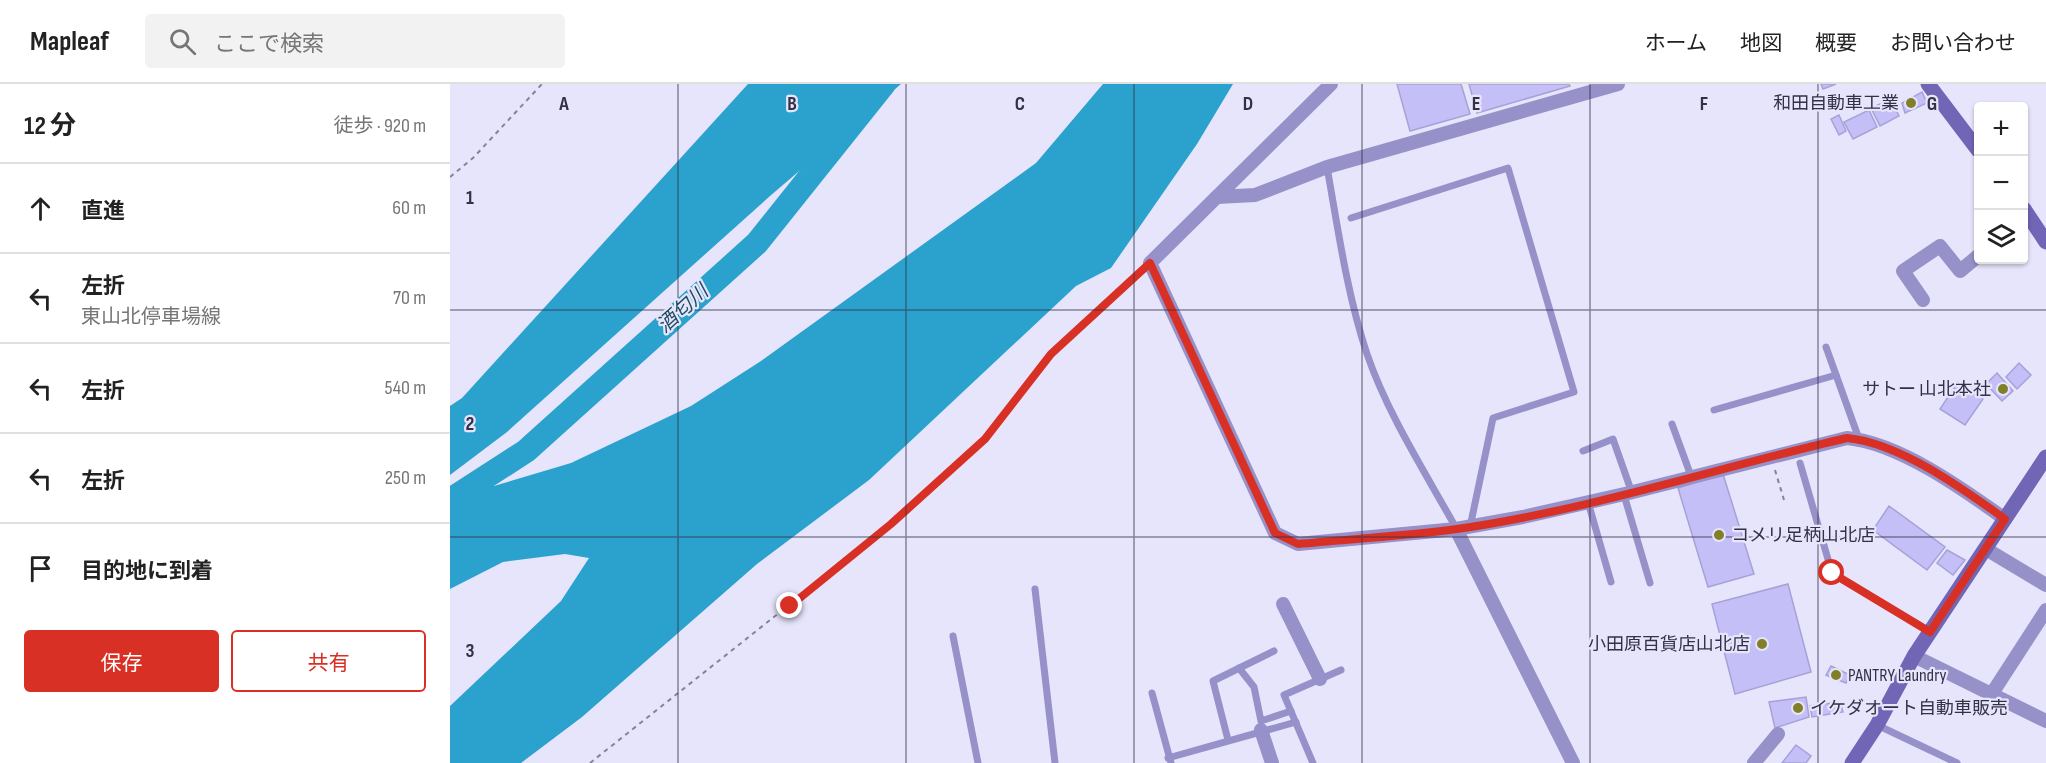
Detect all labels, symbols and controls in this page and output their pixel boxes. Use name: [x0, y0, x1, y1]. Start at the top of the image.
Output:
search box: [145, 14, 565, 68]
text: Mapleaf: [30, 25, 109, 58]
icon: search: [166, 25, 199, 58]
text: ここで検索: [214, 31, 324, 58]
text: ホーム: [1645, 31, 1707, 56]
text: 地図: [1740, 31, 1782, 56]
text: 概要: [1815, 31, 1857, 56]
text: お問い合わせ: [1890, 31, 2016, 56]
text: A: [558, 92, 569, 116]
text: B: [787, 92, 797, 116]
text: C: [1015, 92, 1025, 116]
text: D: [1243, 92, 1253, 116]
text: E: [1472, 92, 1480, 116]
text: F: [1700, 92, 1708, 116]
text: G: [1927, 92, 1937, 116]
place label: 和田自動車工業: [1773, 93, 1899, 114]
marker: 和田自動車工業: [1904, 96, 1918, 110]
map controls: [1974, 102, 2028, 264]
button: +: [1974, 102, 2028, 156]
text: 12 分: [24, 111, 76, 142]
text: 徒歩 · 920 m: [334, 114, 426, 138]
button: −: [1974, 156, 2028, 210]
text: 1: [466, 186, 474, 210]
icon: ahead: [24, 192, 57, 225]
text: 60 m: [392, 196, 426, 220]
text: 直進: [81, 198, 125, 225]
button: layers: [1974, 210, 2028, 264]
text: 左折: [81, 273, 125, 300]
water label: 酒匂川: [653, 279, 715, 338]
icon: left: [24, 282, 57, 315]
text: 70 m: [393, 286, 426, 310]
text: 東山北停車場線: [81, 305, 221, 329]
icon: left: [24, 372, 57, 405]
text: 540 m: [385, 376, 426, 400]
text: 左折: [81, 378, 125, 405]
place label: サトー 山北本社: [1862, 379, 1991, 400]
marker: サトー 山北本社: [1996, 382, 2010, 396]
text: 2: [466, 412, 474, 436]
icon: left: [24, 462, 57, 495]
text: 250 m: [385, 466, 426, 490]
text: 左折: [81, 468, 125, 495]
place label: コメリ足柄山北店: [1731, 525, 1875, 546]
marker: コメリ足柄山北店: [1712, 528, 1726, 542]
icon: arrive: [24, 552, 57, 585]
text: 目的地に到着: [81, 558, 213, 585]
route start: [1818, 559, 1844, 585]
route end: [776, 592, 802, 618]
button: 保存: [24, 630, 219, 692]
button: 共有: [231, 630, 426, 692]
place label: 小田原百貨店山北店: [1588, 634, 1750, 655]
marker: 小田原百貨店山北店: [1755, 637, 1769, 651]
text: 3: [466, 639, 475, 663]
place label: PANTRY Laundry: [1848, 665, 1946, 686]
marker: PANTRY Laundry: [1829, 668, 1843, 682]
place label: イケダオート自動車販売: [1810, 698, 2008, 719]
marker: イケダオート自動車販売: [1791, 701, 1805, 715]

